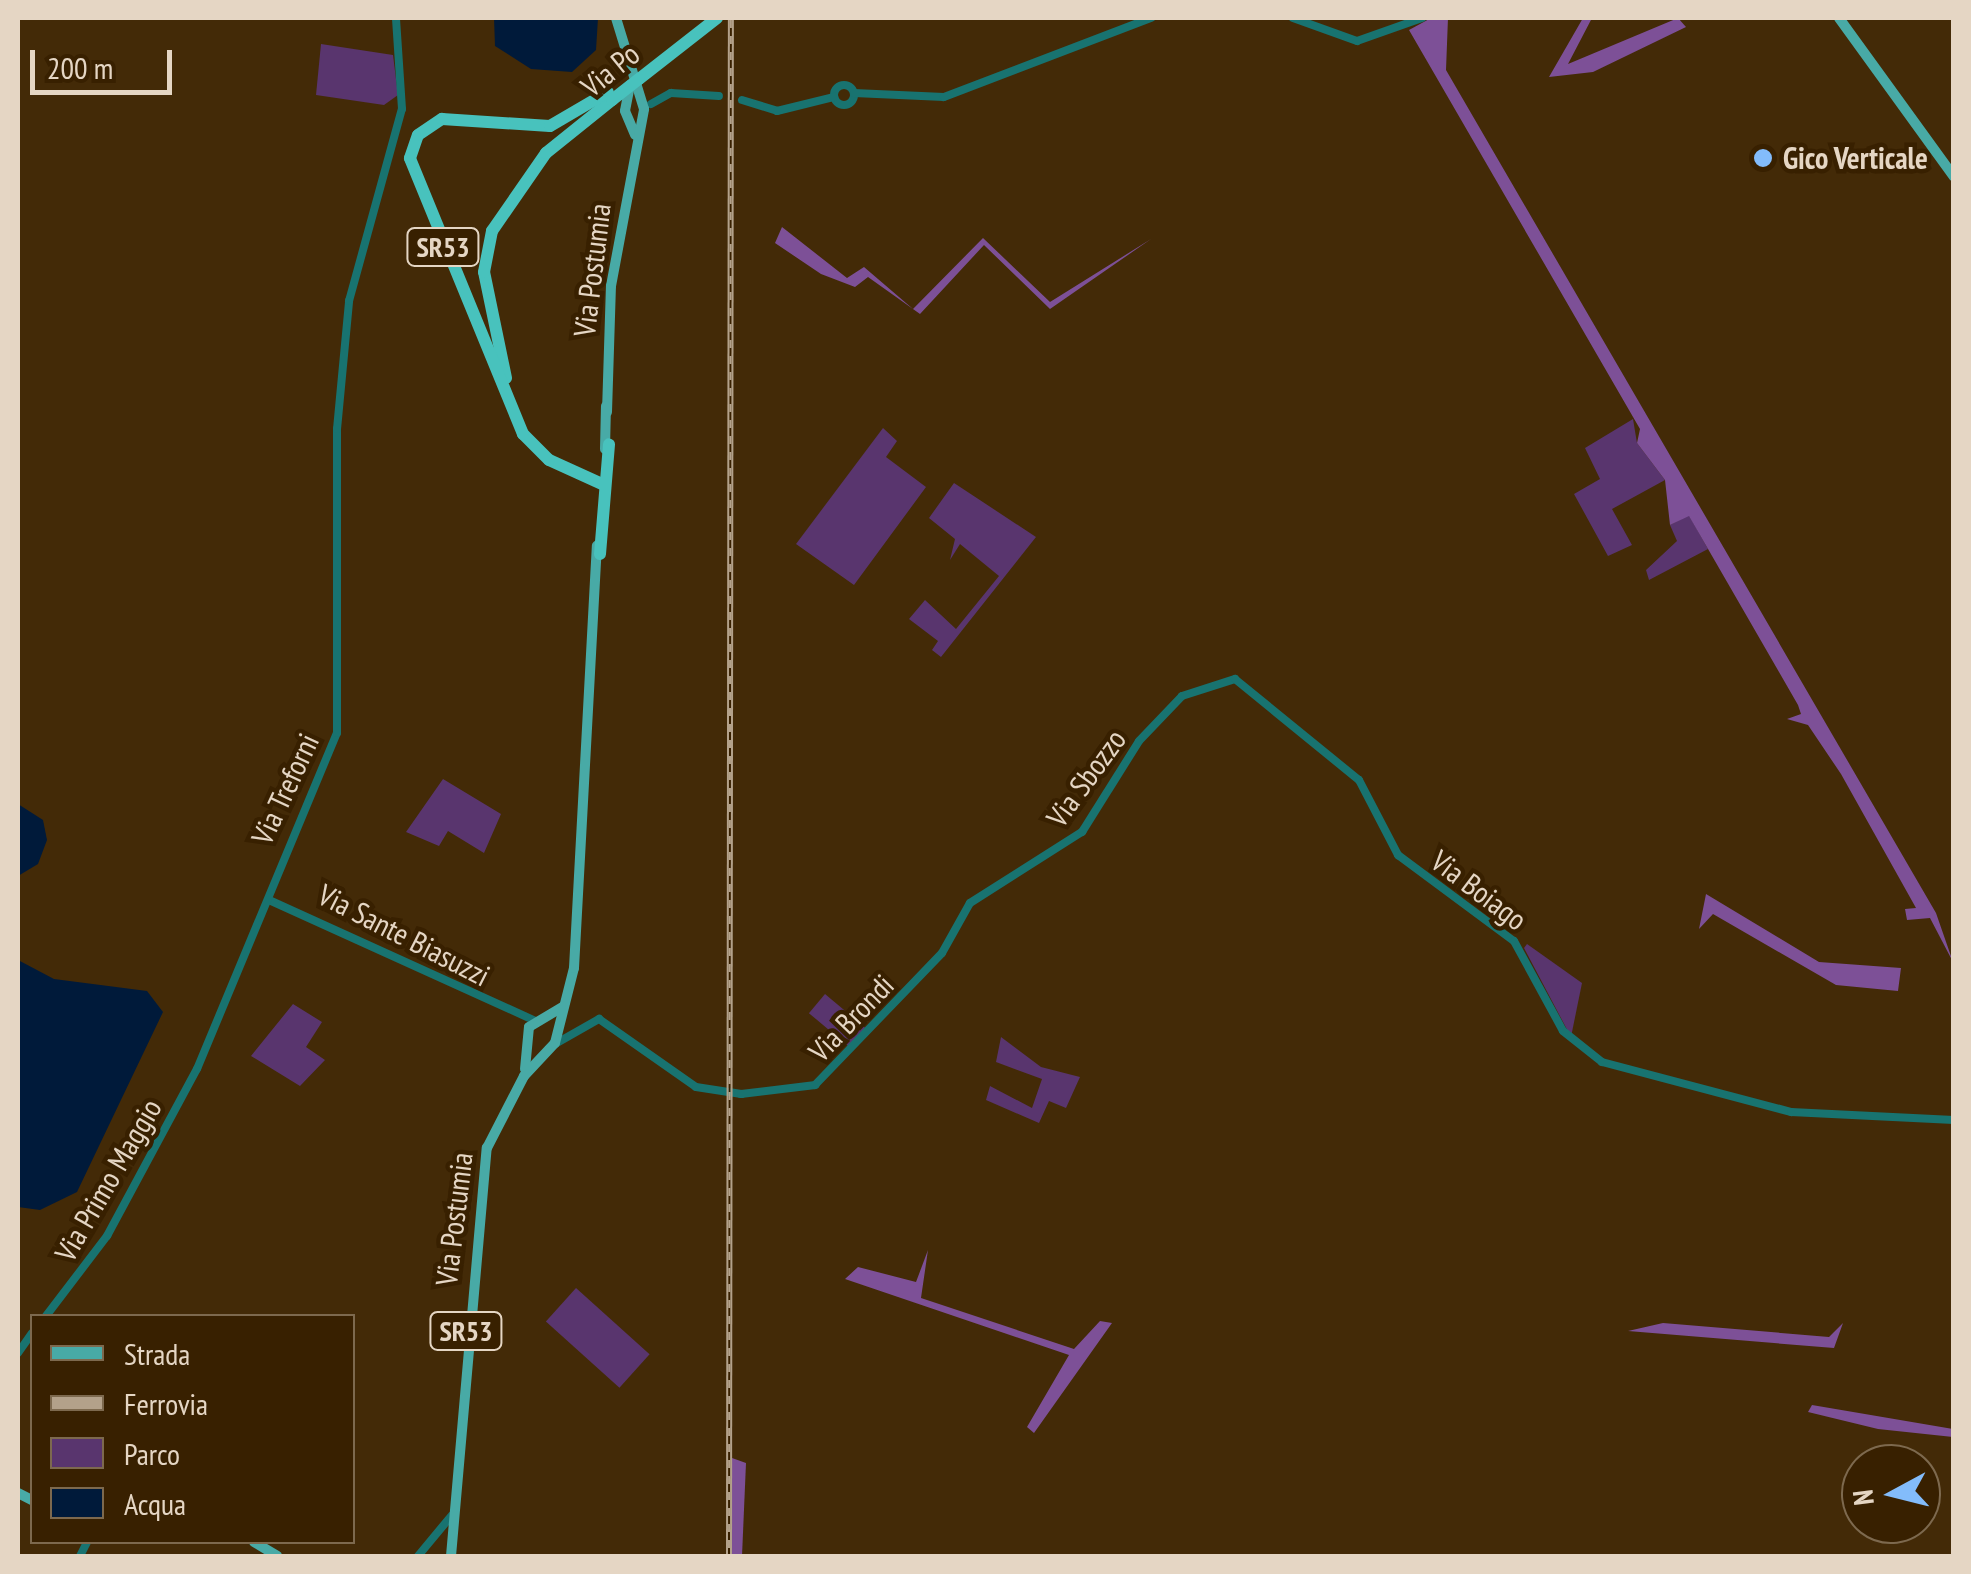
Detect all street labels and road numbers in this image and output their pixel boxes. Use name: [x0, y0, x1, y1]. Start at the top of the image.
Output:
street label: Via Po: [574, 36, 646, 104]
street label: Via Postumia: [566, 201, 618, 339]
road number: SR53: [406, 224, 480, 270]
street label: Via Sbozzo: [1039, 722, 1133, 834]
street label: Via Treforni: [244, 728, 326, 850]
street label: Via Boiago: [1424, 842, 1534, 938]
street label: Via Sante Biasuzzi: [312, 876, 496, 994]
street label: Via Brondi: [801, 967, 901, 1069]
street label: Via Primo Maggio: [47, 1092, 169, 1268]
street label: Via Postumia: [428, 1150, 480, 1288]
road number: SR53: [428, 1308, 504, 1354]

